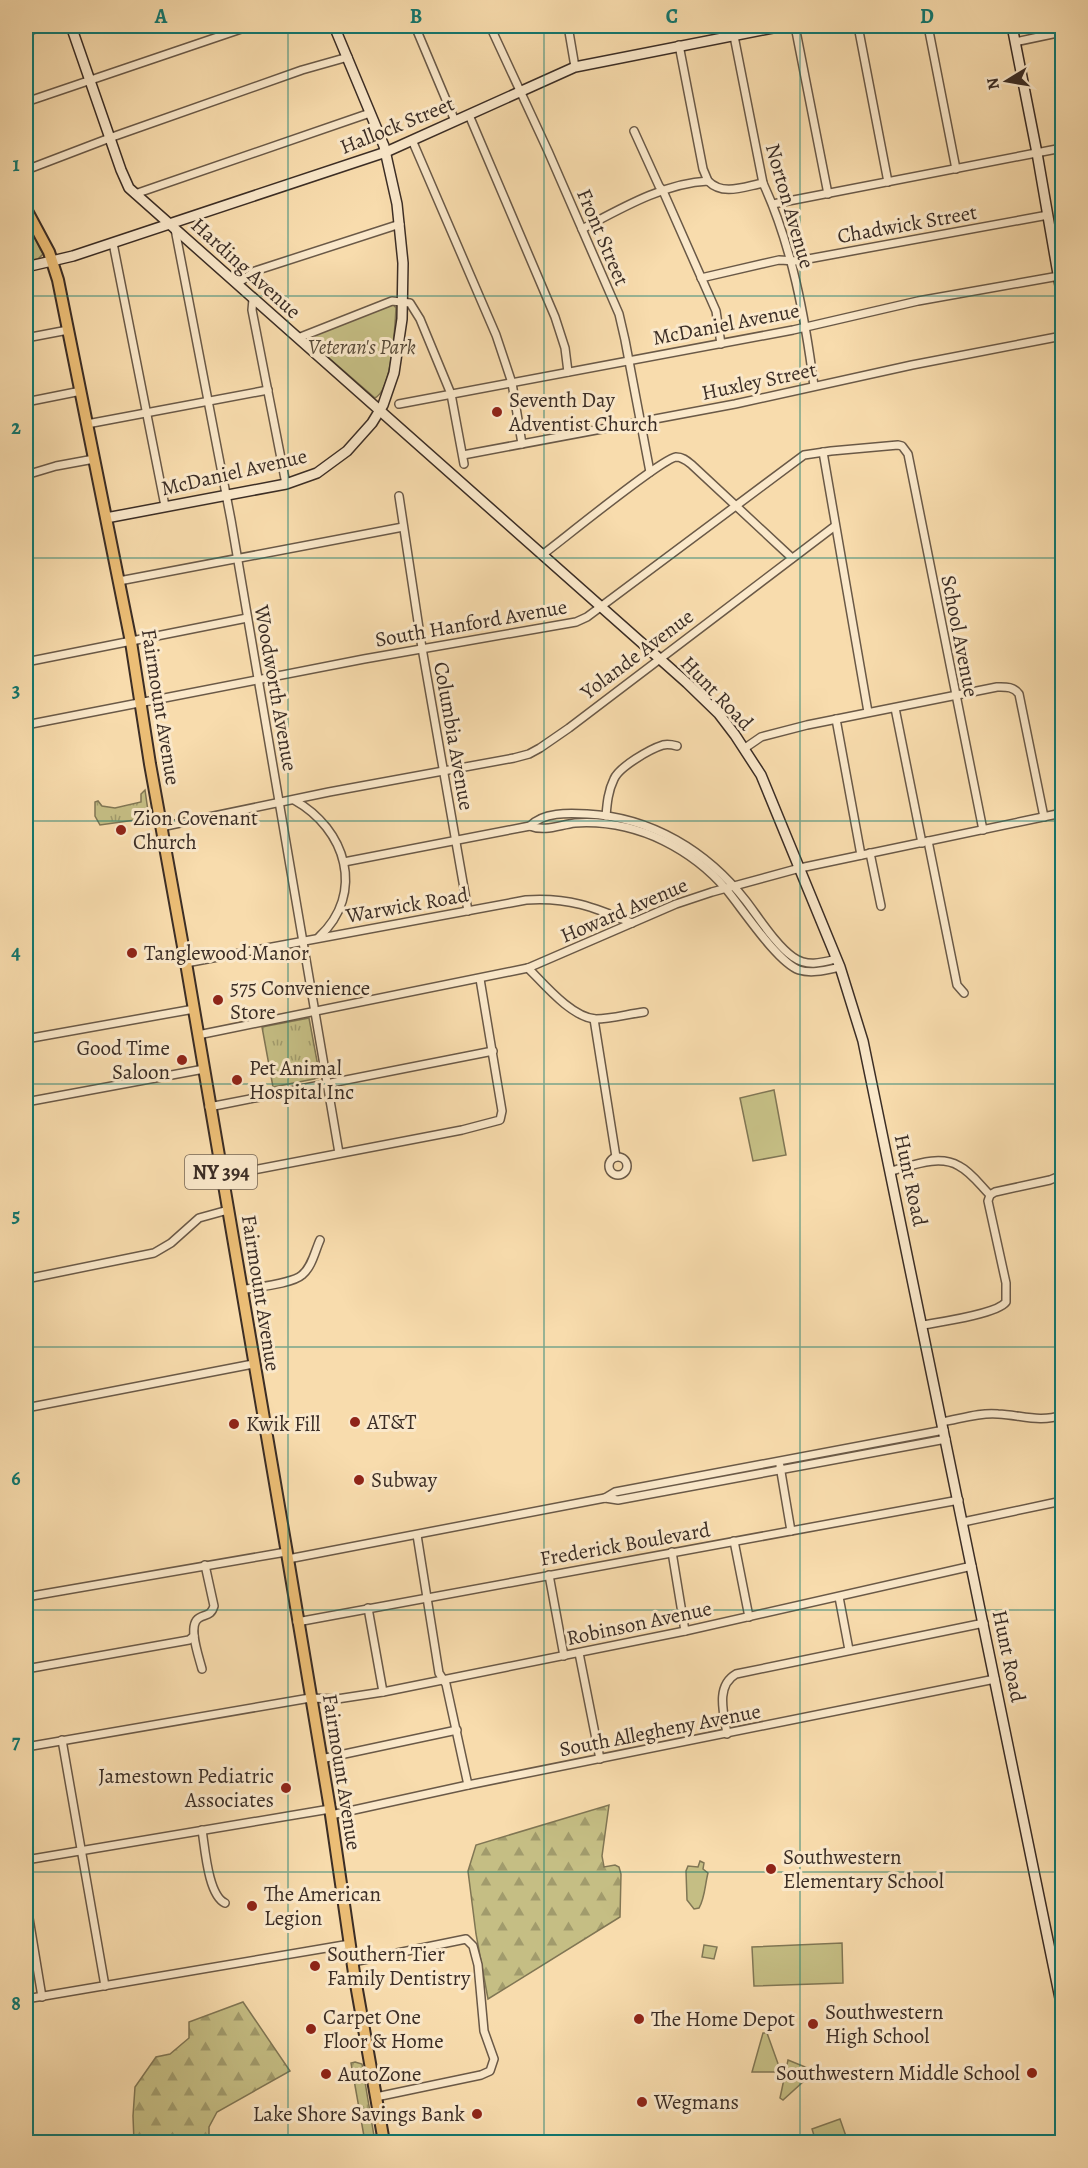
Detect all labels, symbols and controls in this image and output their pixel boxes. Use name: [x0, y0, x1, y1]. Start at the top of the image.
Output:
text: A: [154, 3, 168, 30]
text: B: [410, 3, 422, 30]
text: C: [666, 3, 678, 30]
text: D: [920, 3, 934, 30]
north arrow: [977, 51, 1037, 111]
text: N: [981, 76, 1005, 91]
street label: Hallock Street: [336, 89, 458, 161]
street label: Norton Avenue: [759, 140, 821, 272]
text: 1: [12, 151, 20, 178]
street label: Front Street: [570, 184, 636, 290]
street label: Chadwick Street: [835, 198, 979, 250]
street label: Harding Avenue: [185, 211, 307, 325]
street label: McDaniel Avenue: [650, 296, 802, 352]
park label: Veteran's Park: [308, 333, 416, 361]
street label: Huxley Street: [699, 355, 819, 407]
place label: Seventh Day Adventist Church: [508, 386, 658, 438]
marker: Seventh Day Adventist Church: [490, 405, 504, 419]
text: 2: [11, 414, 21, 441]
street label: McDaniel Avenue: [158, 442, 310, 502]
street label: School Avenue: [934, 573, 986, 699]
street label: South Hanford Avenue: [373, 592, 569, 654]
street label: Woodworth Avenue: [247, 602, 304, 773]
street label: Yolande Avenue: [574, 602, 699, 706]
street label: Fairmount Avenue: [135, 627, 187, 787]
street label: Hunt Road: [674, 650, 760, 737]
street label: Columbia Avenue: [427, 660, 481, 812]
text: 3: [12, 677, 20, 704]
place label: Zion Covenant Church: [133, 804, 258, 856]
marker: Zion Covenant Church: [114, 823, 128, 837]
street label: Howard Avenue: [556, 871, 692, 949]
street label: Warwick Road: [343, 880, 471, 930]
text: 4: [11, 939, 21, 966]
place label: Tanglewood Manor: [144, 939, 309, 967]
marker: Tanglewood Manor: [125, 946, 139, 960]
place label: 575 Convenience Store: [230, 974, 370, 1026]
marker: 575 Convenience Store: [211, 993, 225, 1007]
place label: Good Time Saloon: [76, 1034, 170, 1086]
marker: Good Time Saloon: [175, 1053, 189, 1067]
place label: Pet Animal Hospital Inc: [249, 1054, 354, 1106]
marker: Pet Animal Hospital Inc: [230, 1073, 244, 1087]
street label: Hunt Road: [888, 1131, 935, 1229]
road number: NY 394: [185, 1155, 257, 1189]
text: 5: [12, 1202, 20, 1229]
street label: Fairmount Avenue: [235, 1213, 287, 1373]
place label: AT&T: [366, 1408, 417, 1436]
place label: Kwik Fill: [246, 1410, 320, 1438]
marker: AT&T: [348, 1415, 362, 1429]
marker: Kwik Fill: [227, 1417, 241, 1431]
text: 6: [11, 1465, 21, 1492]
place label: Subway: [371, 1466, 438, 1494]
marker: Subway: [352, 1473, 366, 1487]
street label: Frederick Boulevard: [538, 1515, 713, 1573]
street label: Robinson Avenue: [564, 1594, 714, 1652]
street label: Hunt Road: [986, 1607, 1033, 1705]
street label: Fairmount Avenue: [316, 1692, 368, 1852]
street label: South Allegheny Avenue: [557, 1697, 763, 1763]
text: 7: [12, 1728, 21, 1755]
place label: Jamestown Pediatric Associates: [98, 1762, 274, 1814]
marker: Jamestown Pediatric Associates: [279, 1781, 293, 1795]
place label: Southwestern Elementary School: [783, 1843, 944, 1895]
marker: Southwestern Elementary School: [764, 1862, 778, 1876]
place label: The American Legion: [264, 1880, 381, 1932]
marker: The American Legion: [245, 1899, 259, 1913]
place label: Southern Tier Family Dentistry: [327, 1940, 471, 1992]
marker: Southern Tier Family Dentistry: [308, 1959, 322, 1973]
text: 8: [11, 1990, 21, 2017]
place label: Southwestern High School: [825, 1998, 943, 2050]
place label: Carpet One Floor & Home: [323, 2003, 444, 2055]
place label: The Home Depot: [651, 2005, 795, 2033]
marker: The Home Depot: [632, 2012, 646, 2026]
marker: Southwestern High School: [806, 2017, 820, 2031]
marker: Carpet One Floor & Home: [304, 2022, 318, 2036]
place label: Southwestern Middle School: [776, 2059, 1020, 2087]
place label: AutoZone: [337, 2060, 421, 2088]
marker: Southwestern Middle School: [1025, 2066, 1039, 2080]
marker: AutoZone: [319, 2067, 333, 2081]
place label: Wegmans: [653, 2088, 739, 2116]
marker: Wegmans: [635, 2095, 649, 2109]
place label: Lake Shore Savings Bank: [253, 2100, 466, 2128]
marker: Lake Shore Savings Bank: [470, 2107, 484, 2121]

